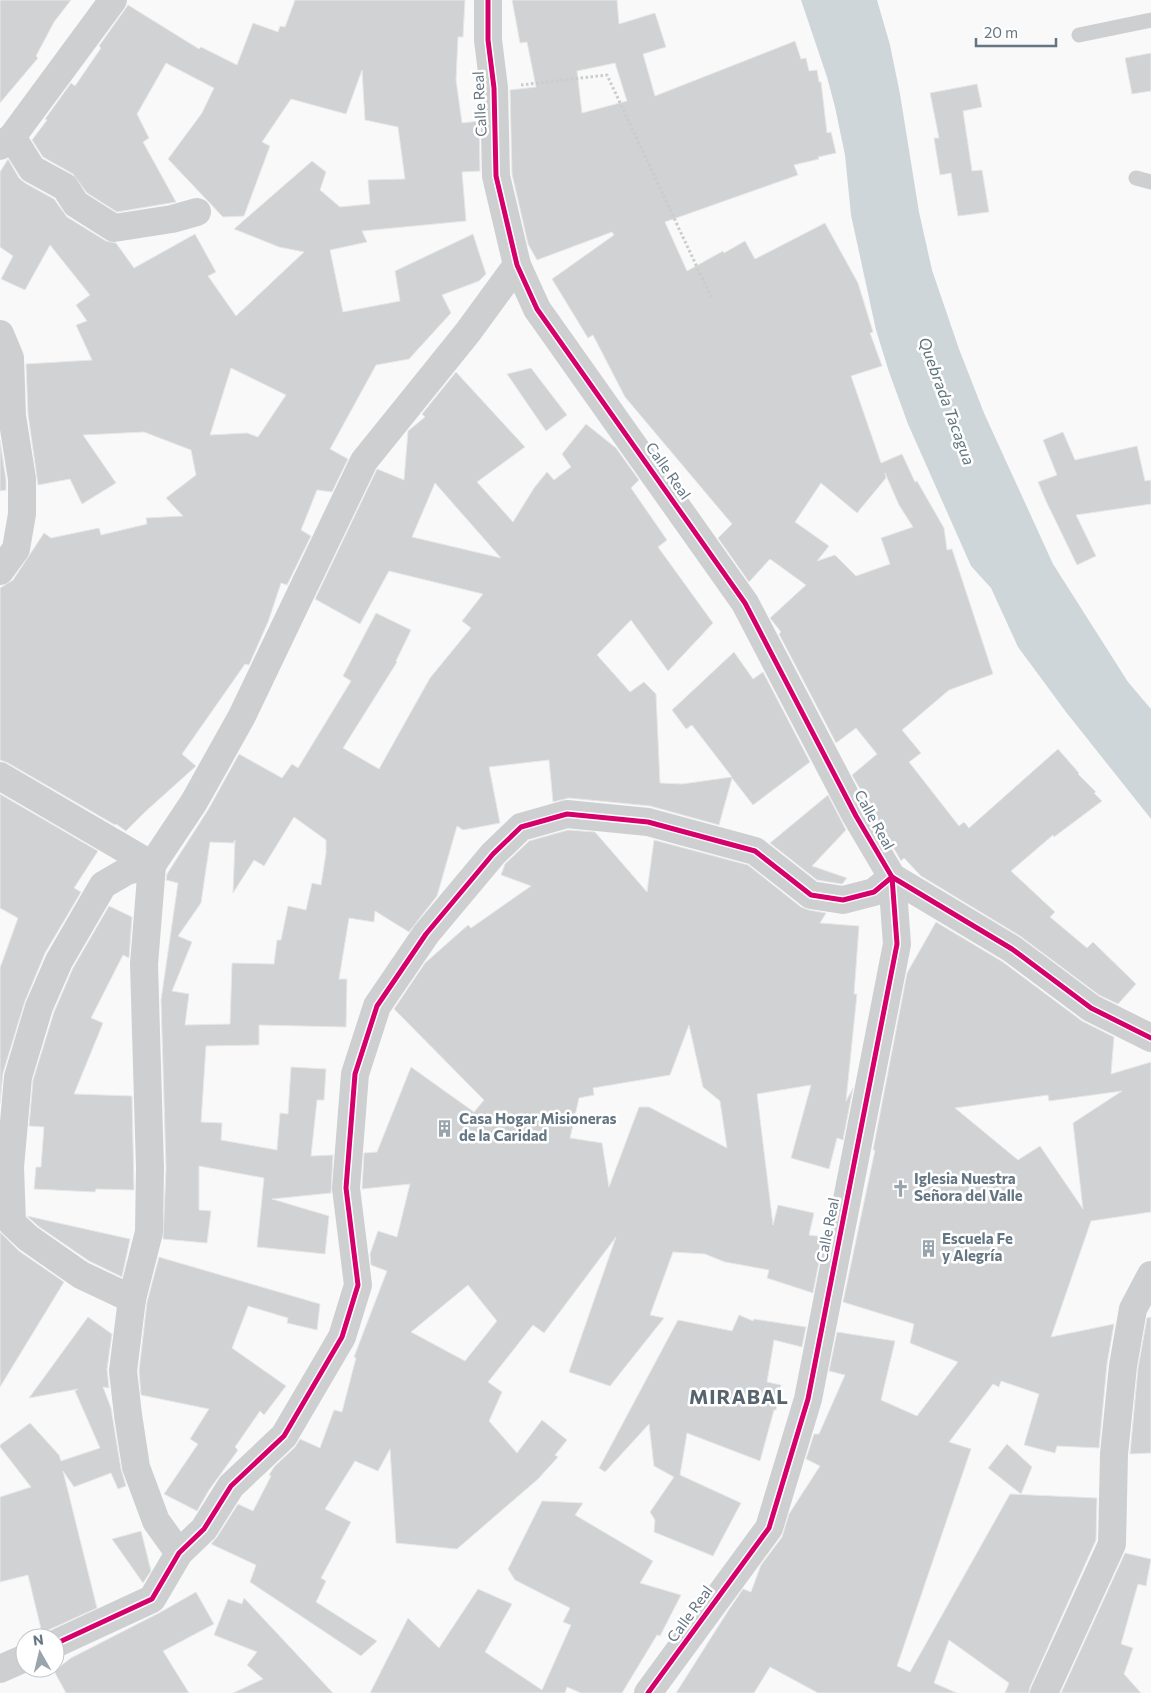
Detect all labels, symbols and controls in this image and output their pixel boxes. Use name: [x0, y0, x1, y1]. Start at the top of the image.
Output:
scale bar: [976, 15, 1056, 47]
text: 20 m: [984, 23, 1018, 41]
street label: Calle Real: [468, 71, 490, 137]
water label: Quebrada Tacagua: [916, 334, 979, 467]
street label: Calle Real: [643, 438, 695, 502]
street label: Calle Real: [851, 786, 899, 853]
place label: Casa Hogar Misioneras de la Caridad: [459, 1109, 617, 1144]
building icon: Casa Hogar Misioneras de la Caridad: [435, 1118, 455, 1138]
place label: Iglesia Nuestra Señora del Valle: [914, 1169, 1023, 1204]
church icon: Iglesia Nuestra Señora del Valle: [890, 1178, 910, 1198]
street label: Calle Real: [812, 1196, 842, 1264]
place label: Escuela Fe y Alegría: [942, 1229, 1013, 1264]
building icon: Escuela Fe y Alegría: [918, 1238, 938, 1258]
district label: MIRABAL: [689, 1384, 789, 1408]
street label: Calle Real: [663, 1582, 716, 1645]
north arrow: [15, 1628, 65, 1678]
text: N: [32, 1630, 45, 1649]

